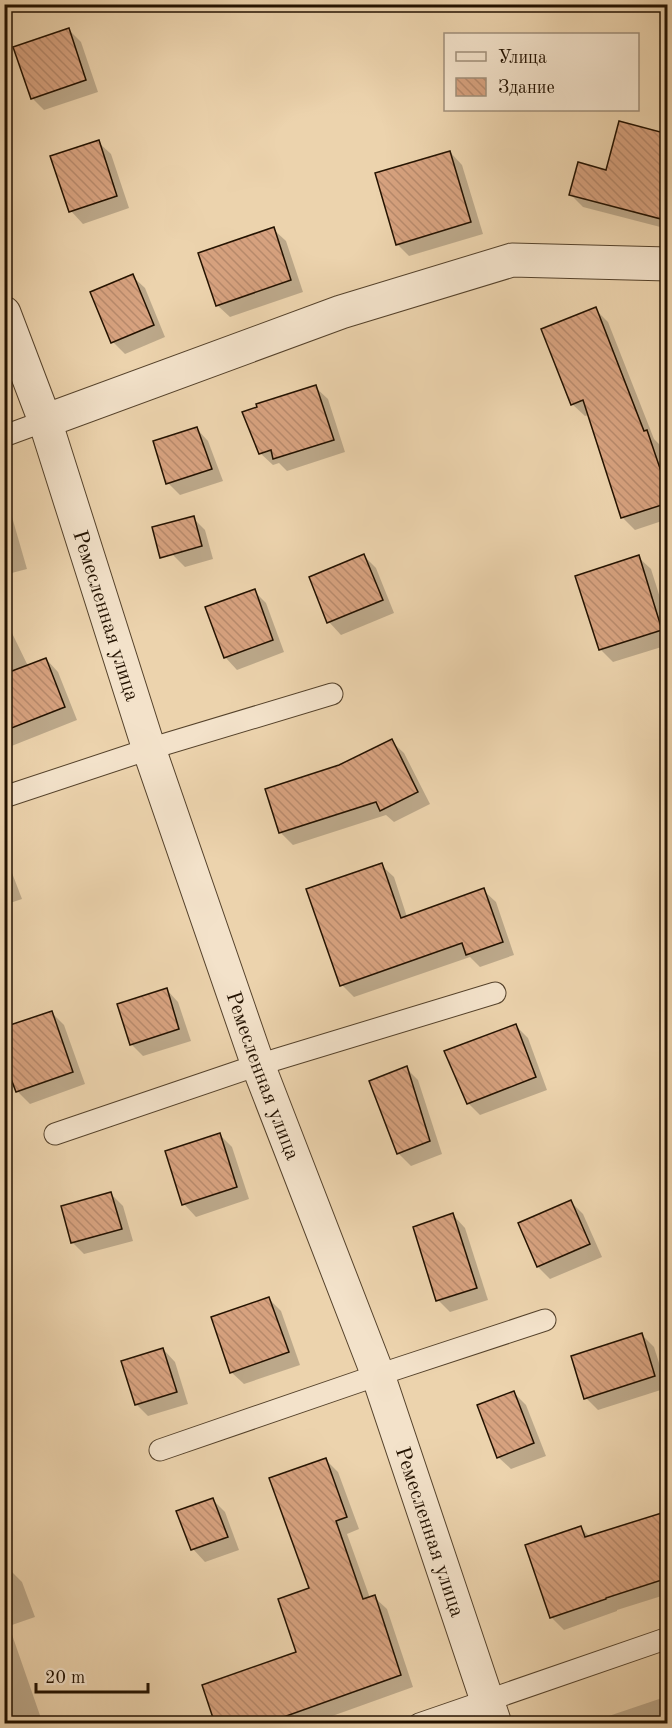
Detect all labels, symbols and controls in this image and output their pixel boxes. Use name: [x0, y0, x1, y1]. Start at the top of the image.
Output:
legend: [444, 33, 639, 111]
text: Улица: [498, 49, 547, 67]
text: Здание: [498, 79, 555, 97]
street label: Ремесленная улица: [68, 528, 142, 704]
street label: Ремесленная улица: [221, 989, 303, 1163]
street label: Ремесленная улица: [391, 1444, 467, 1620]
scale bar: [36, 1656, 148, 1694]
text: 20 m: [45, 1669, 85, 1687]

